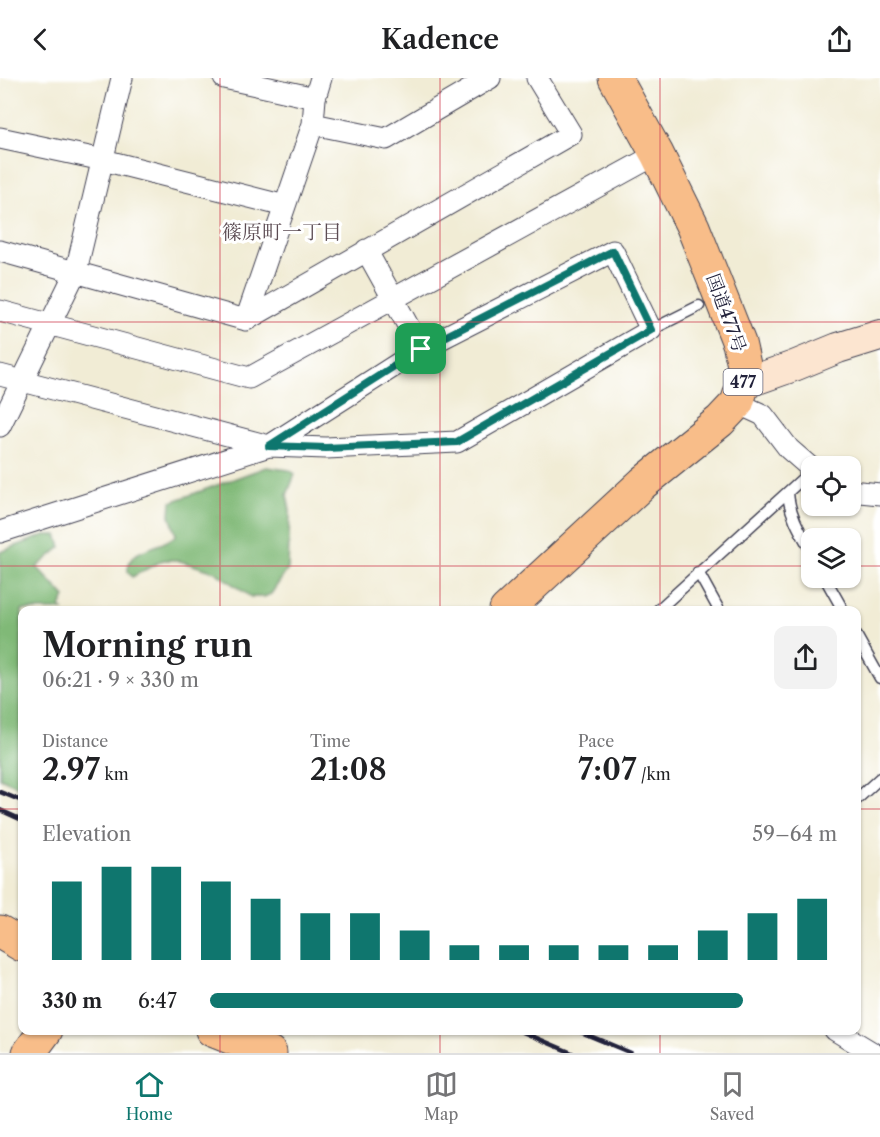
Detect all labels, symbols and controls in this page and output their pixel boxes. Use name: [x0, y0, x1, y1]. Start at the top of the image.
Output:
icon: back: [24, 23, 57, 56]
text: Kadence: [381, 23, 499, 56]
icon: share: [823, 23, 856, 56]
district label: 篠原町一丁目: [222, 220, 342, 244]
street label: 国道477号: [702, 271, 750, 355]
pin: [395, 323, 446, 374]
icon: arrive: [404, 332, 437, 365]
road number: 477: [724, 369, 762, 395]
map controls: [801, 456, 861, 588]
button: locate: [801, 456, 861, 516]
button: layers: [801, 528, 861, 588]
text: Morning run: [42, 625, 253, 666]
button: share: [774, 626, 837, 689]
text: 06:21 · 9 × 330 m: [42, 668, 199, 692]
text: Distance: [42, 731, 108, 751]
text: Time: [310, 731, 350, 751]
text: Pace: [578, 731, 614, 751]
text: 2.97: [42, 751, 100, 788]
text: 21:08: [310, 751, 387, 788]
text: 7:07: [578, 751, 637, 788]
text: km: [100, 764, 129, 784]
text: /km: [637, 764, 671, 784]
text: Elevation: [42, 822, 131, 846]
text: 59–64 m: [752, 822, 837, 846]
text: 330 m: [42, 989, 102, 1013]
text: 6:47: [138, 989, 177, 1013]
tab: Home: [126, 1068, 173, 1124]
tab: Map: [424, 1068, 458, 1124]
tab: Saved: [710, 1068, 754, 1124]

